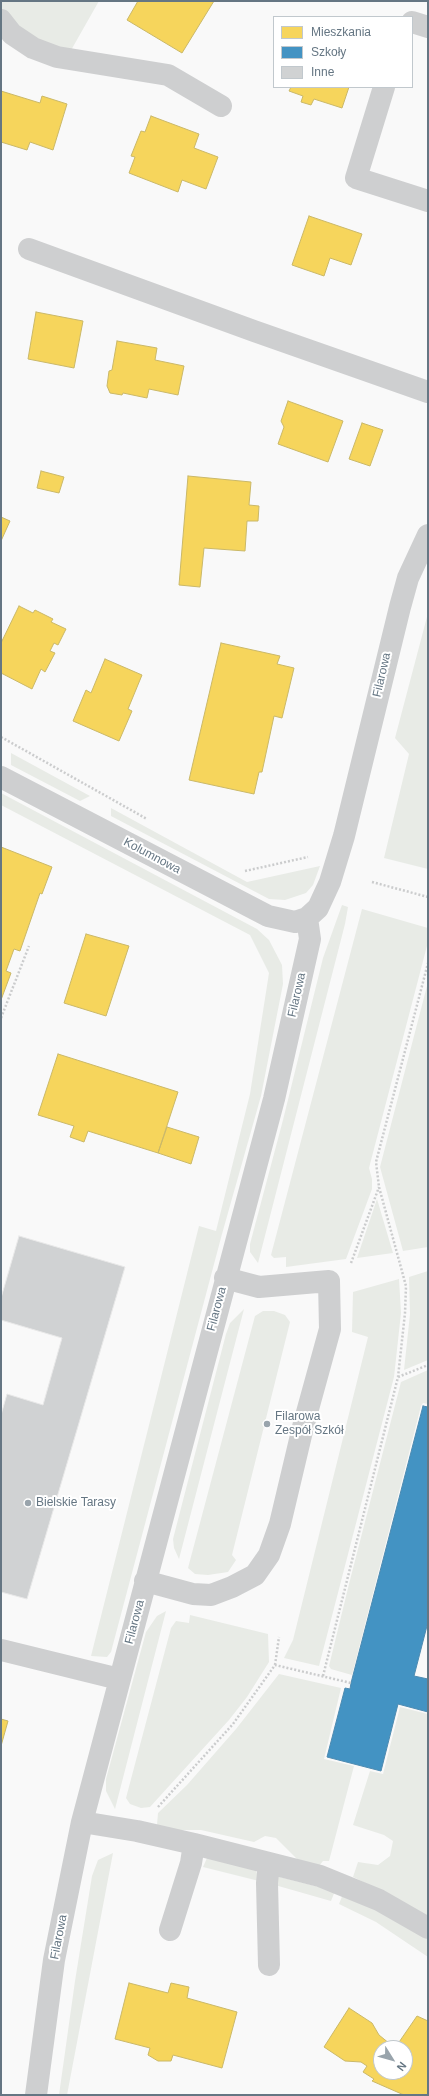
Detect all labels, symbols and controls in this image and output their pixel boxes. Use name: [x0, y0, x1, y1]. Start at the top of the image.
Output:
legend: [273, 16, 413, 88]
text: Mieszkania: [311, 25, 371, 39]
text: Szkoły: [311, 45, 346, 59]
text: Inne: [311, 65, 334, 79]
street label: Filarowa: [370, 651, 394, 699]
street label: Kolumnowa: [121, 835, 183, 877]
street label: Filarowa: [285, 971, 309, 1019]
street label: Filarowa: [204, 1285, 230, 1333]
place label: Filarowa Zespół Szkół: [275, 1410, 344, 1438]
marker: Filarowa Zespół Szkół: [262, 1419, 272, 1429]
place label: Bielskie Tarasy: [36, 1496, 116, 1510]
marker: Bielskie Tarasy: [23, 1498, 33, 1508]
street label: Filarowa: [122, 1598, 148, 1646]
street label: Filarowa: [48, 1913, 70, 1961]
north arrow: [373, 2040, 413, 2080]
text: N: [395, 2060, 409, 2073]

